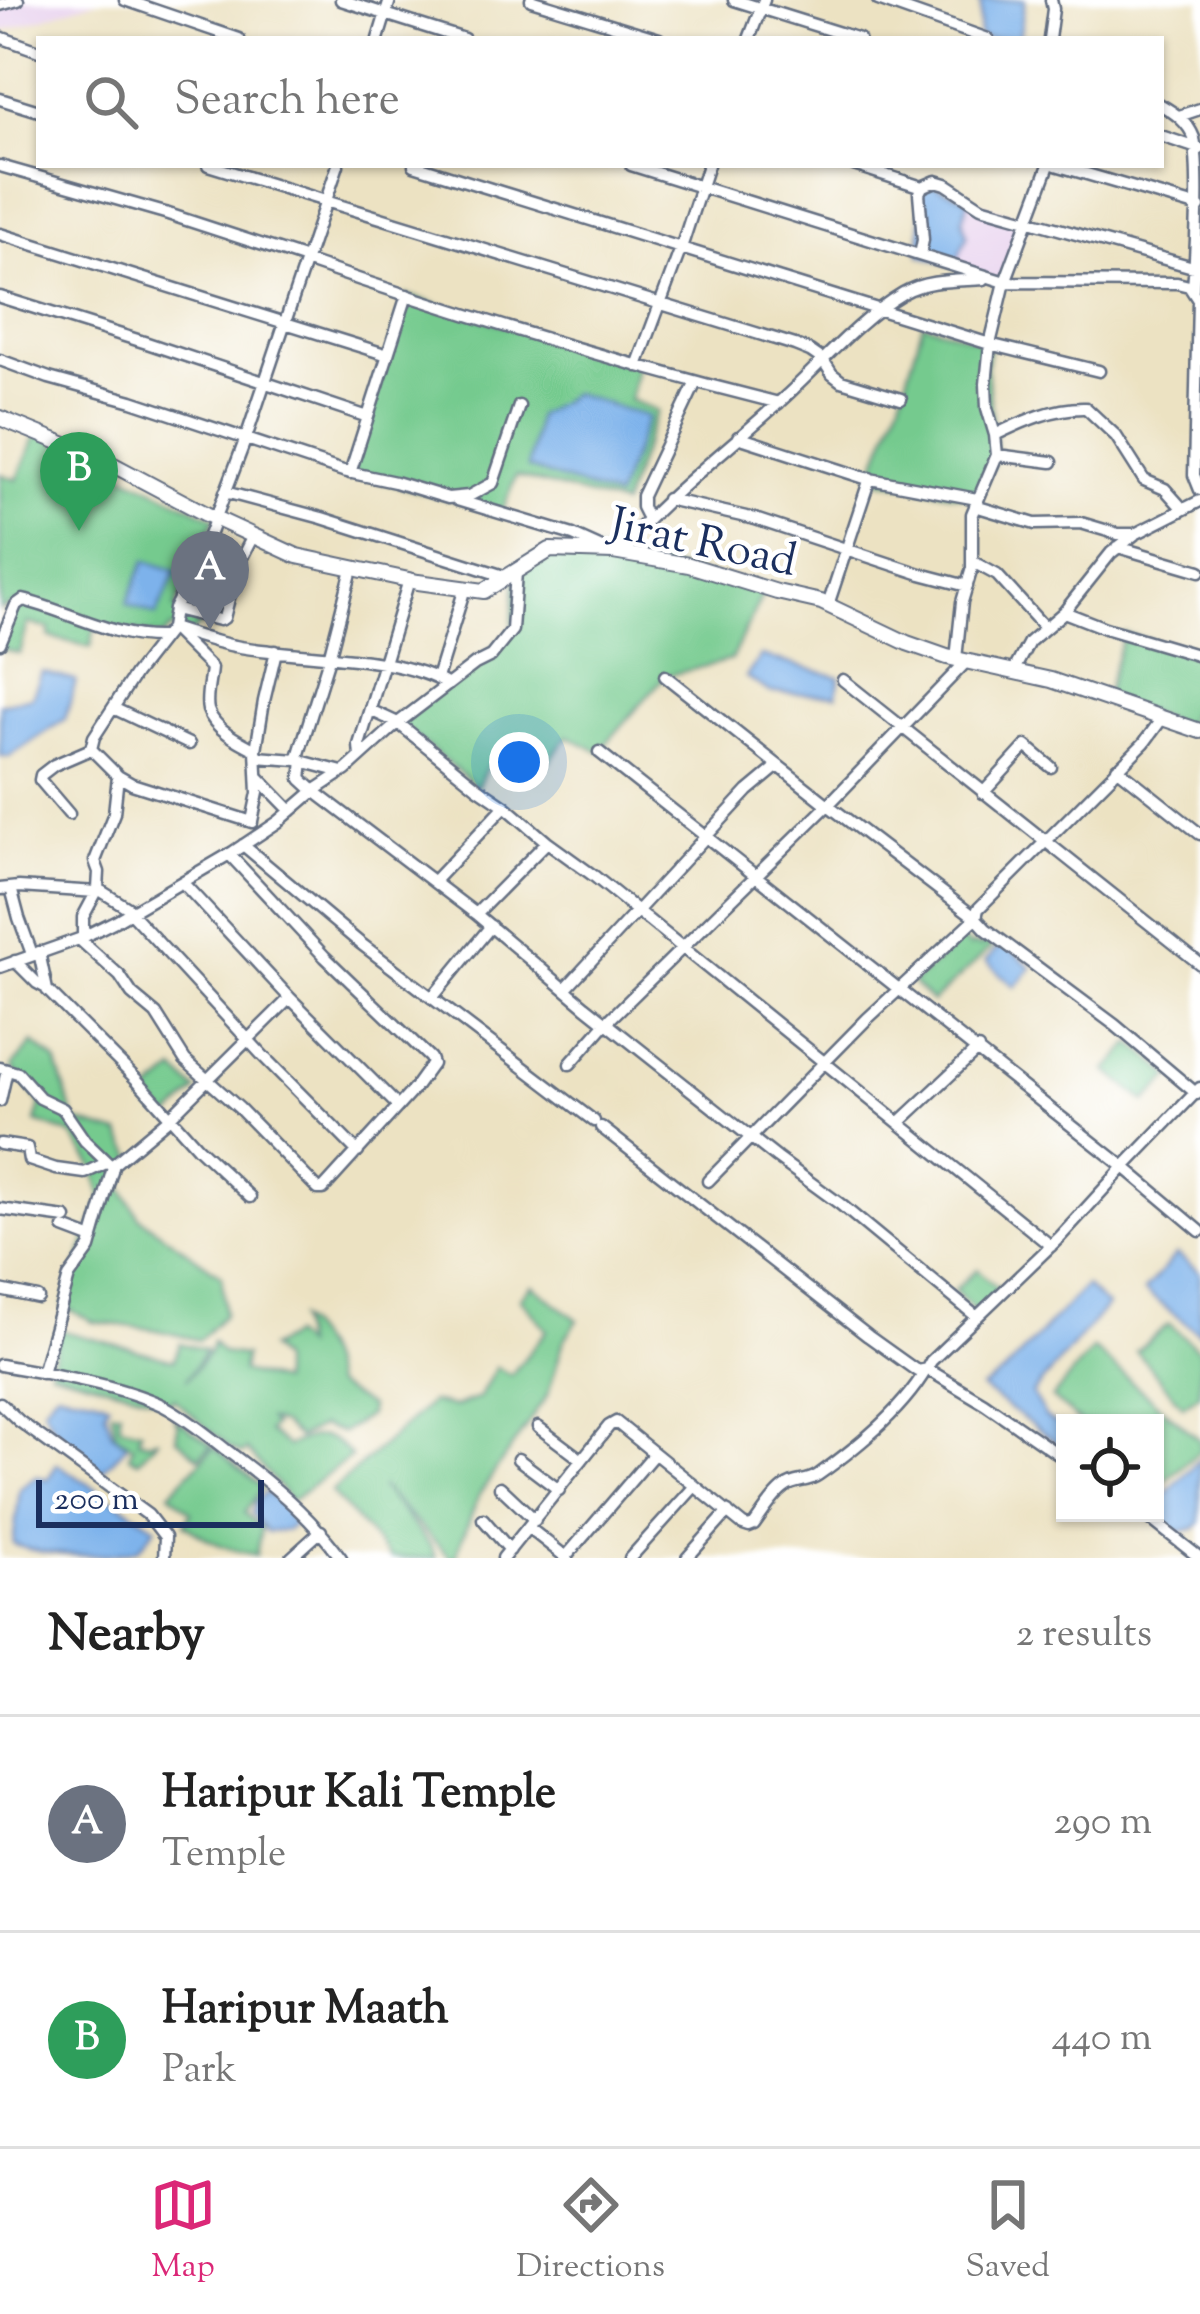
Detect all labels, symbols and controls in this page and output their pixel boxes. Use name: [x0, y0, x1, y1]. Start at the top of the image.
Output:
search box: [36, 36, 1164, 168]
icon: search: [78, 69, 144, 135]
text: Search here: [174, 70, 400, 135]
pin: B: [40, 432, 118, 531]
street label: Jirat Road: [601, 493, 802, 597]
pin: A: [171, 531, 249, 630]
your location: [489, 732, 549, 792]
map controls: [1056, 1414, 1164, 1522]
button: locate: [1056, 1414, 1164, 1522]
scale bar: [36, 1474, 264, 1527]
text: 200 m: [54, 1477, 139, 1525]
text: Nearby: [48, 1600, 205, 1673]
text: 2 results: [1016, 1608, 1152, 1664]
text: Haripur Kali Temple: [162, 1763, 556, 1828]
text: A: [71, 1796, 103, 1852]
text: 290 m: [1054, 1796, 1152, 1852]
text: Temple: [162, 1828, 286, 1884]
text: Haripur Maath: [162, 1979, 449, 2044]
text: B: [75, 2012, 99, 2068]
text: 440 m: [1052, 2012, 1152, 2068]
text: Park: [162, 2044, 237, 2100]
tab: Map: [150, 2172, 216, 2292]
tab: Directions: [516, 2172, 665, 2292]
tab: Saved: [965, 2172, 1050, 2292]

